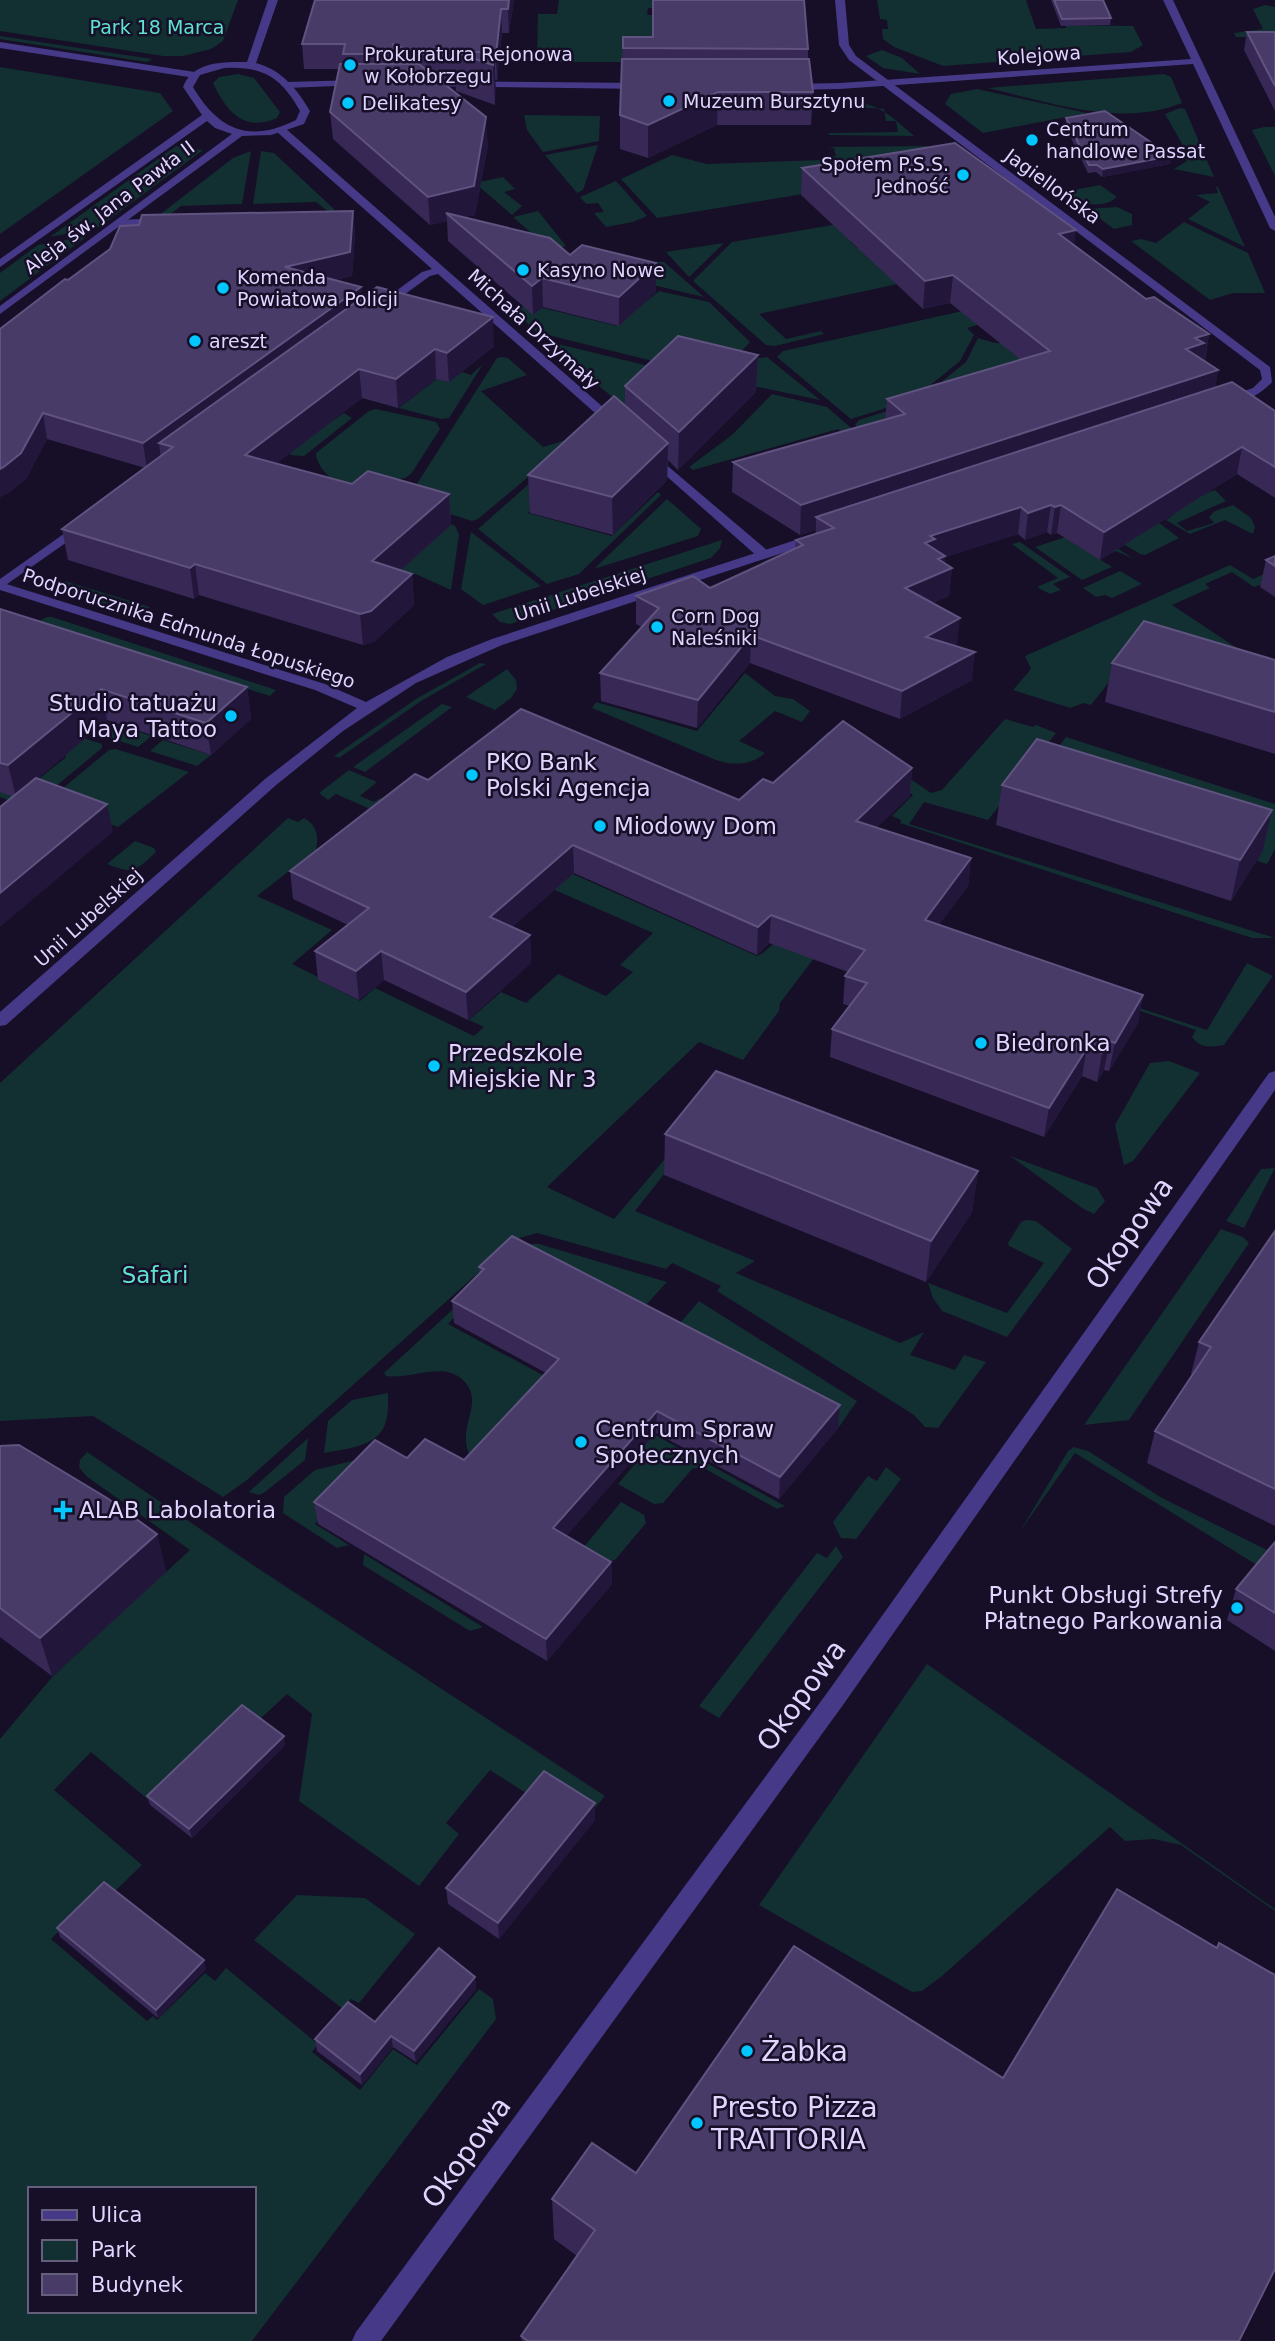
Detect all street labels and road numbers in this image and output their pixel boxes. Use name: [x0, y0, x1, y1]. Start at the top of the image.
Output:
street label: Kolejowa: [996, 41, 1082, 69]
street label: Aleja św. Jana Pawła II: [19, 136, 199, 278]
street label: Jagiellońska: [1000, 143, 1105, 228]
street label: Michała Drzymały: [464, 264, 604, 394]
street label: Unii Lubelskiej: [511, 562, 649, 626]
street label: Podporucznika Edmunda Łopuskiego: [20, 564, 358, 692]
street label: Unii Lubelskiej: [30, 863, 146, 971]
street label: Okopowa: [1079, 1171, 1180, 1296]
street label: Okopowa: [750, 1633, 853, 1757]
street label: Okopowa: [415, 2090, 518, 2214]

